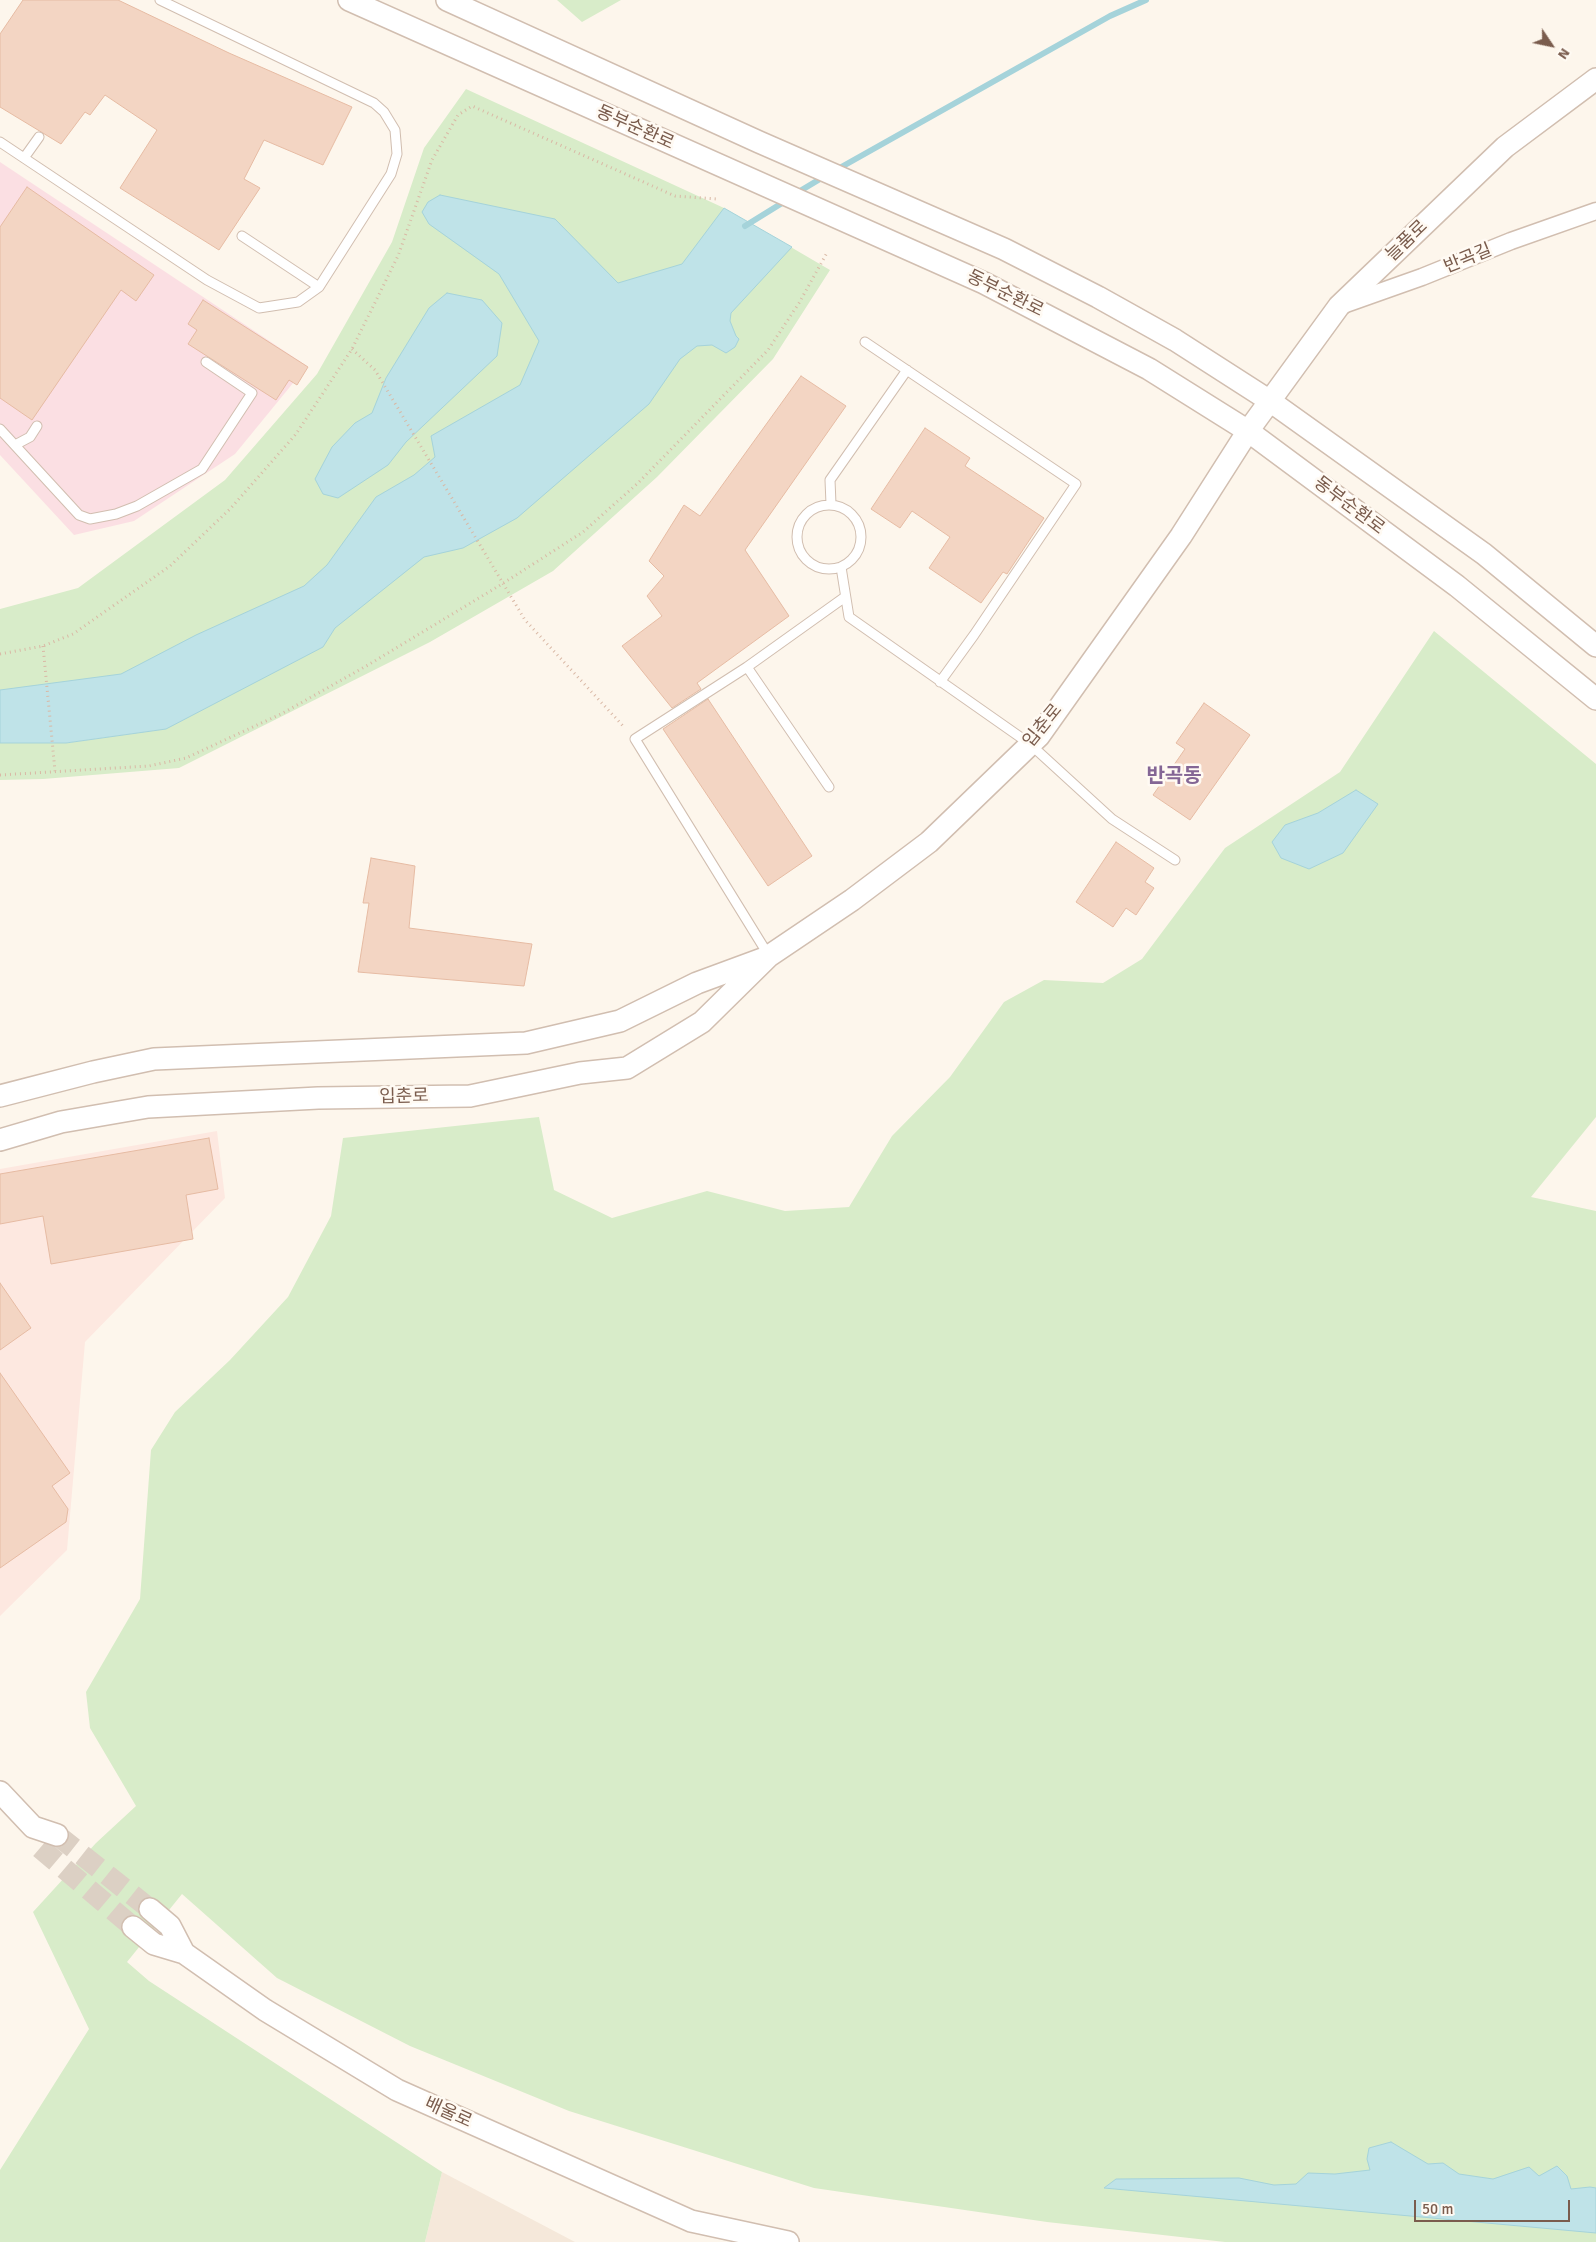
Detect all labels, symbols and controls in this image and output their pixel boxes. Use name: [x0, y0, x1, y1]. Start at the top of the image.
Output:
north arrow: [1526, 20, 1576, 70]
text: N: [1554, 45, 1574, 62]
street label: 동부순환로: [593, 101, 677, 155]
street label: 늘품로: [1382, 216, 1432, 266]
street label: 반곡길: [1441, 240, 1495, 278]
street label: 동부순환로: [963, 266, 1047, 322]
street label: 동부순환로: [1309, 472, 1389, 540]
street label: 입춘로: [1019, 700, 1067, 752]
district label: 반곡동: [1146, 765, 1202, 789]
street label: 입춘로: [379, 1086, 429, 1108]
street label: 배울로: [421, 2093, 475, 2133]
scale bar: [1416, 2190, 1572, 2222]
text: 50 m: [1422, 2200, 1453, 2218]

